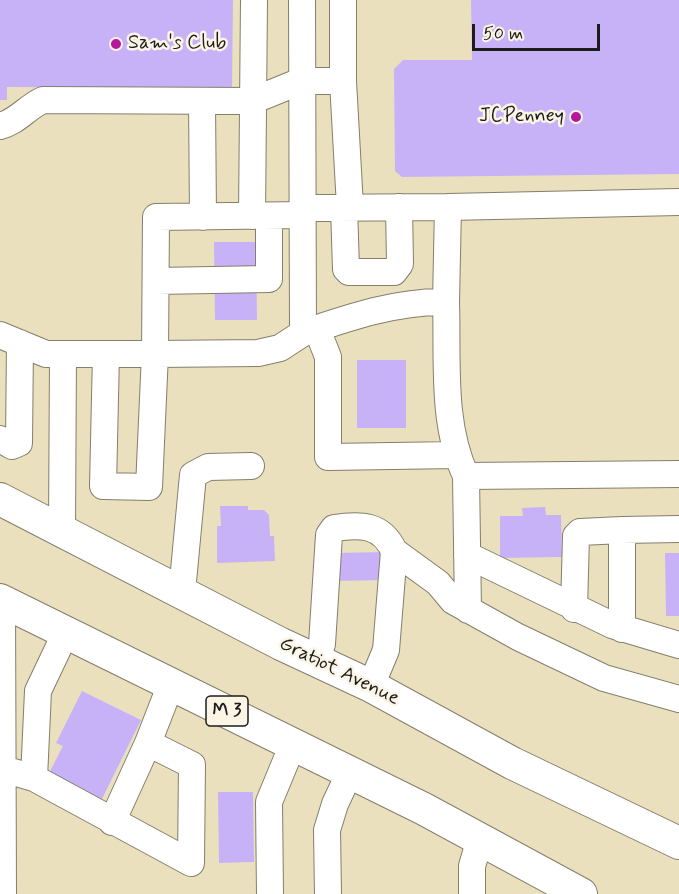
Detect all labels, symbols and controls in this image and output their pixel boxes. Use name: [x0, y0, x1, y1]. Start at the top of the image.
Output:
scale bar: [475, 12, 602, 50]
text: 50 m: [483, 22, 523, 46]
place label: Sam's Club: [128, 32, 226, 56]
marker: Sam's Club: [109, 37, 123, 51]
place label: JCPenney: [479, 105, 564, 129]
marker: JCPenney: [569, 110, 583, 124]
street label: Gratiot Avenue: [275, 633, 403, 711]
road number: M 3: [206, 696, 248, 726]

